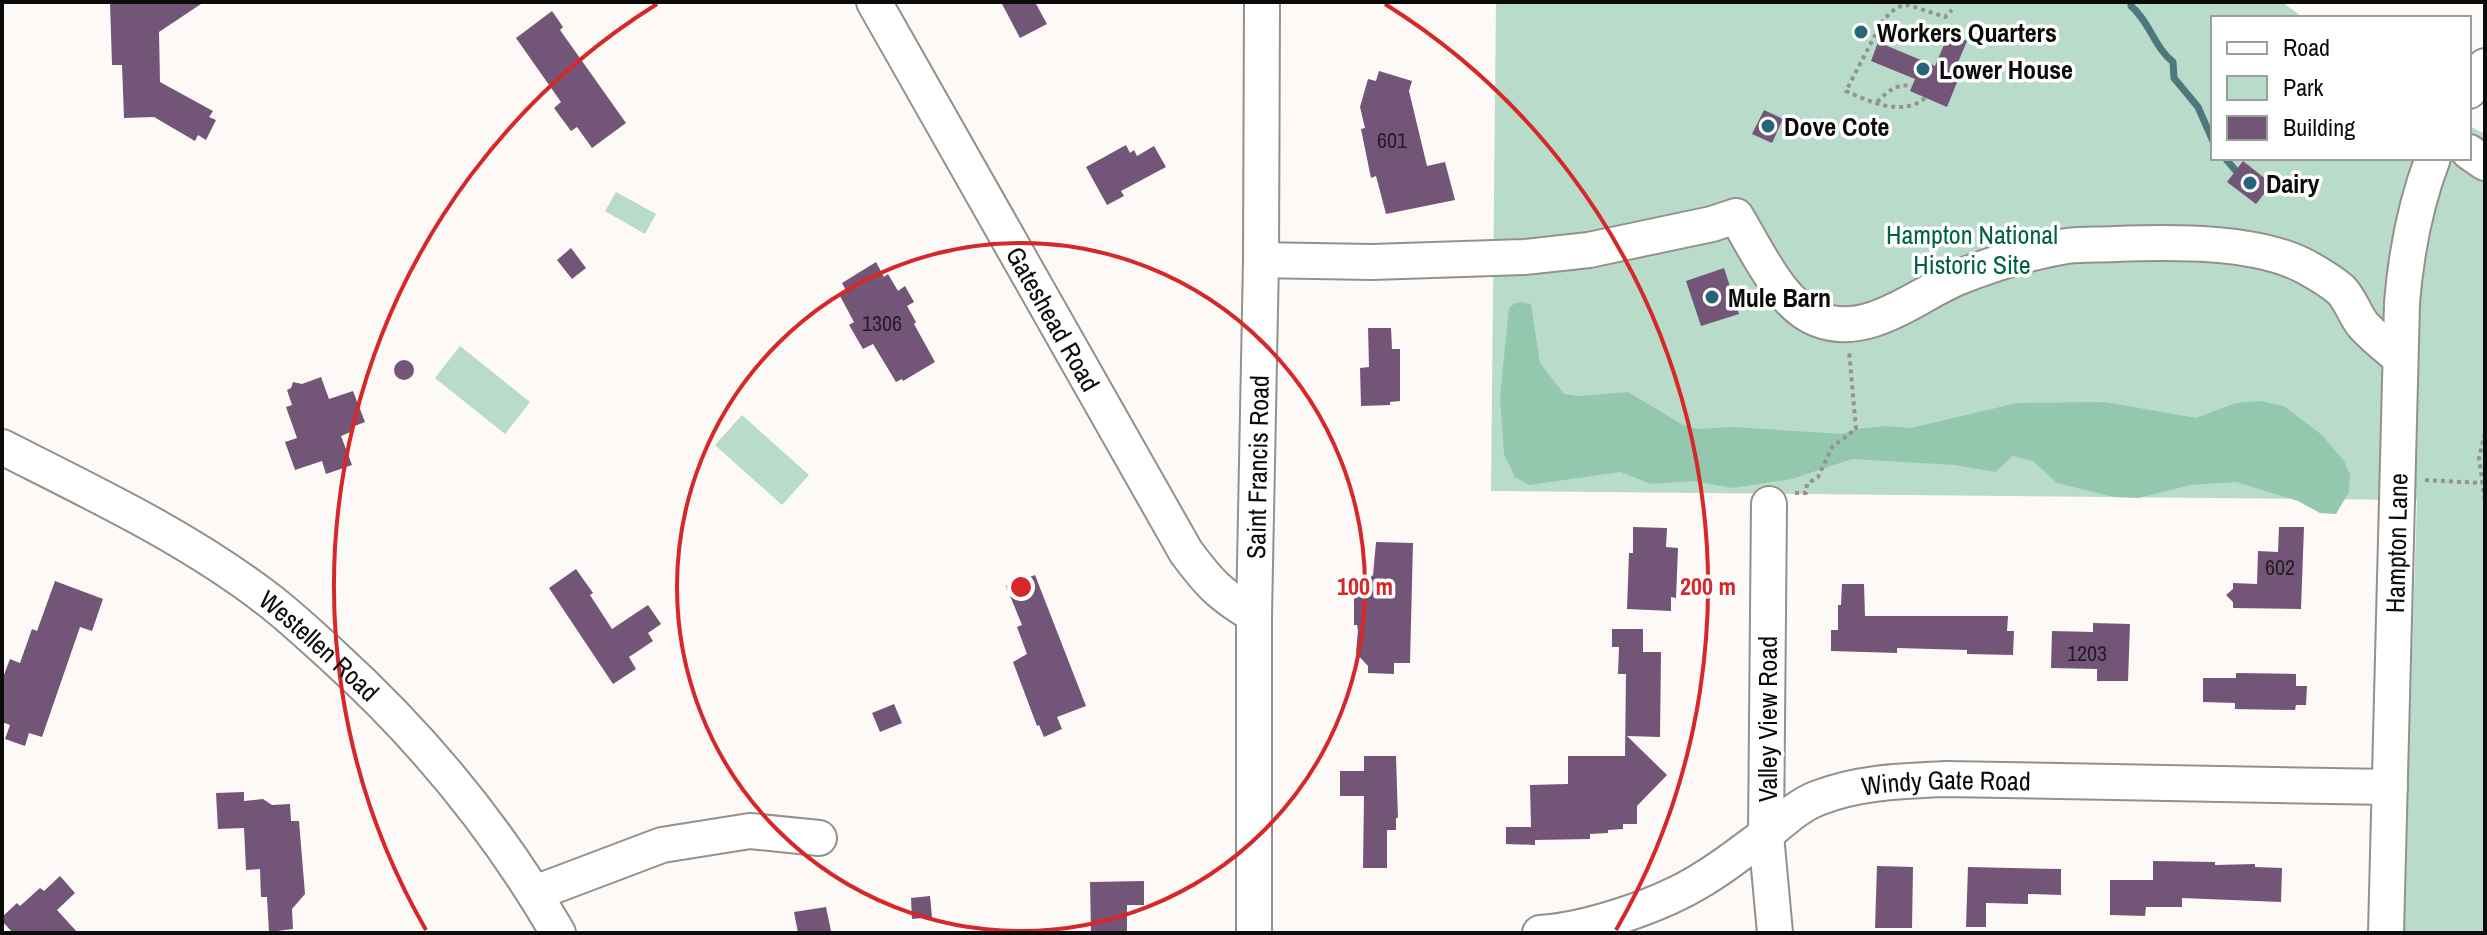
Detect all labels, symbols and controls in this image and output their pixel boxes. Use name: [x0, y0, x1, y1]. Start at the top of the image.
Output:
place label: Workers Quarters: [1877, 15, 2057, 50]
legend: [2211, 16, 2471, 160]
marker: Workers Quarters: [1852, 23, 1870, 41]
text: Road: [2283, 31, 2330, 63]
place label: Lower House: [1939, 52, 2073, 87]
marker: Lower House: [1914, 60, 1932, 78]
text: Park: [2283, 71, 2324, 103]
place label: Dove Cote: [1784, 109, 1889, 144]
text: Building: [2283, 111, 2355, 143]
marker: Dove Cote: [1759, 117, 1777, 135]
house number: 601: [1377, 125, 1407, 155]
place label: Dairy: [2266, 166, 2319, 201]
marker: Dairy: [2241, 174, 2259, 192]
park label: Hampton National Historic Site: [1886, 217, 2058, 282]
street label: Gateshead Road: [999, 240, 1109, 397]
place label: Mule Barn: [1728, 280, 1831, 315]
marker: Mule Barn: [1703, 288, 1721, 306]
house number: 1306: [862, 308, 902, 338]
street label: Saint Francis Road: [1238, 375, 1276, 559]
street label: Hampton Lane: [2377, 473, 2415, 614]
house number: 602: [2265, 552, 2295, 582]
text: 100 m: [1337, 570, 1393, 602]
text: 200 m: [1680, 570, 1736, 602]
centre of rings: [1007, 573, 1035, 601]
street label: Westellen Road: [252, 582, 387, 708]
street label: Valley View Road: [1750, 636, 1785, 802]
house number: 1203: [2067, 638, 2107, 668]
street label: Windy Gate Road: [1859, 761, 2031, 803]

